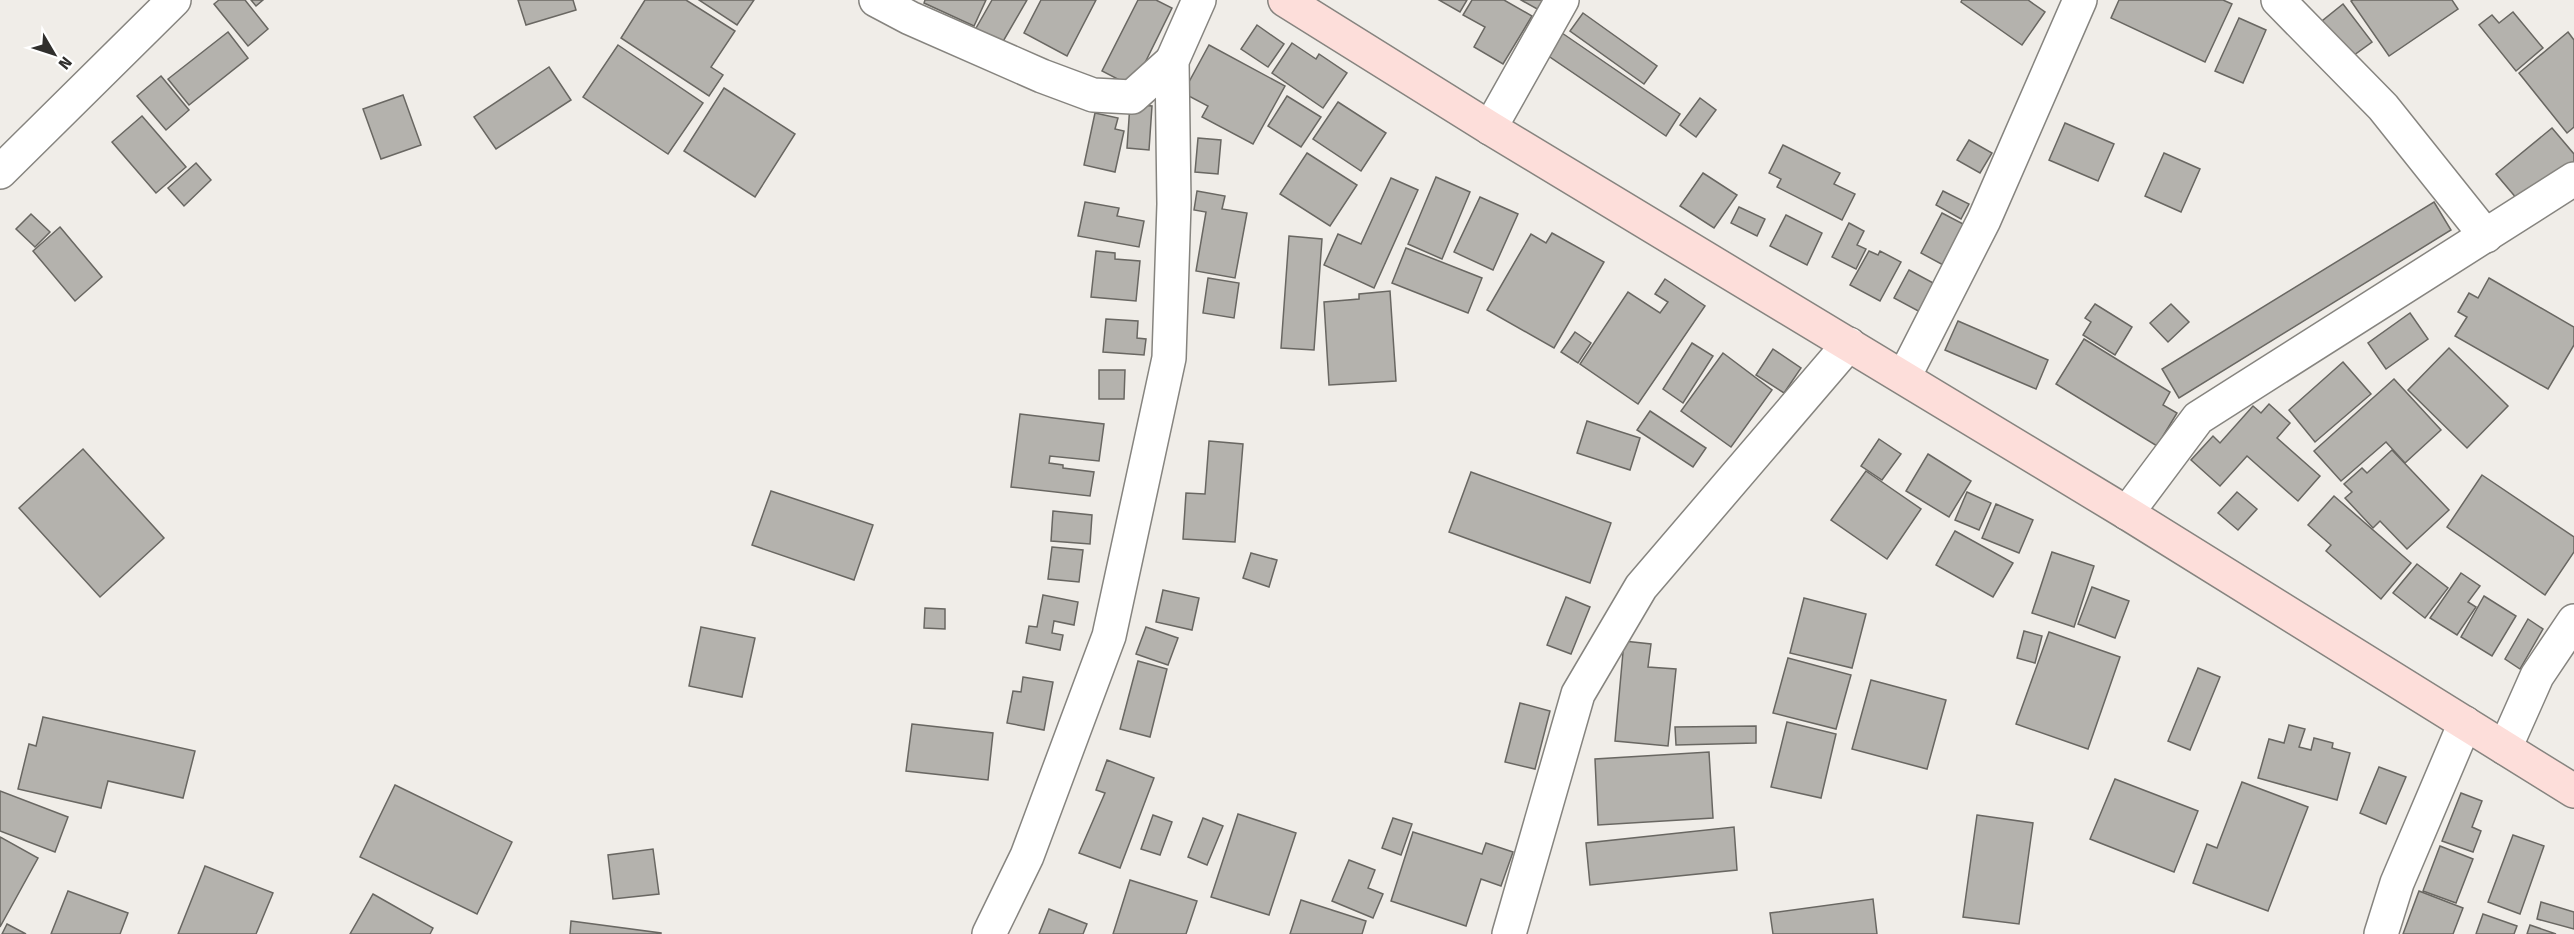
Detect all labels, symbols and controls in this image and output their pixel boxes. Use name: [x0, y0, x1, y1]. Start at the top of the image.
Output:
north arrow: [24, 24, 84, 84]
text: N: [55, 53, 76, 73]

